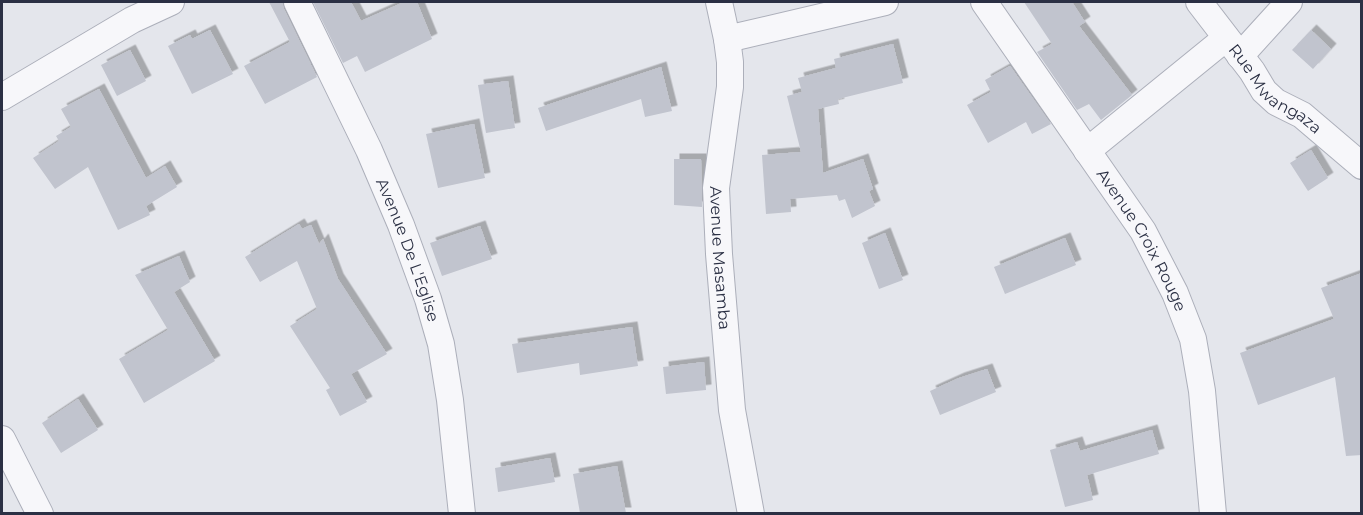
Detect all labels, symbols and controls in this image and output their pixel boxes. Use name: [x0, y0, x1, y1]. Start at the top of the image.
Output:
street label: Rue Mwangaza: [1225, 40, 1326, 137]
street label: Avenue Croix Rouge: [1093, 165, 1191, 314]
street label: Avenue De L'Eglise: [373, 175, 444, 324]
street label: Avenue Masamba: [706, 186, 735, 330]

